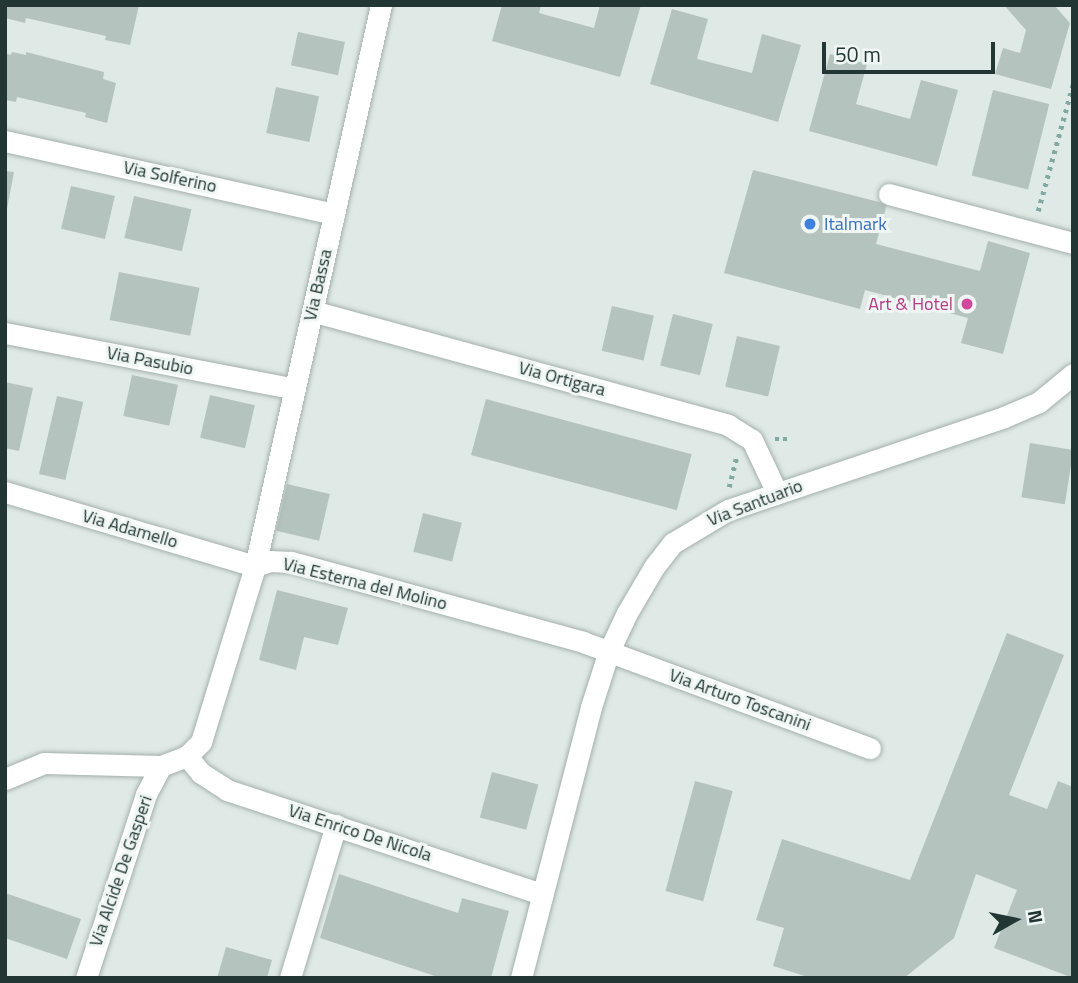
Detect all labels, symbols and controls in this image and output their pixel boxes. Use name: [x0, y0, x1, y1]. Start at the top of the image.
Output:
scale bar: [826, 28, 999, 72]
text: 50 m: [835, 38, 881, 70]
street label: Via Solferino: [121, 157, 219, 197]
place label: Italmark: [824, 213, 887, 235]
marker: Italmark: [802, 216, 818, 232]
street label: Via Bassa: [299, 247, 337, 323]
place label: Art & Hotel: [868, 293, 953, 315]
marker: Art & Hotel: [959, 296, 975, 312]
street label: Via Pasubio: [105, 342, 195, 380]
street label: Via Ortigara: [516, 357, 608, 401]
street label: Via Santuario: [704, 475, 806, 531]
street label: Via Adamello: [80, 505, 180, 553]
street label: Via Esterna del Molino: [281, 553, 449, 615]
street label: Via Arturo Toscanini: [666, 664, 814, 736]
street label: Via Alcide De Gasperi: [85, 793, 157, 949]
street label: Via Enrico De Nicola: [286, 800, 434, 866]
north arrow: [980, 885, 1050, 955]
text: N: [1021, 908, 1052, 925]

